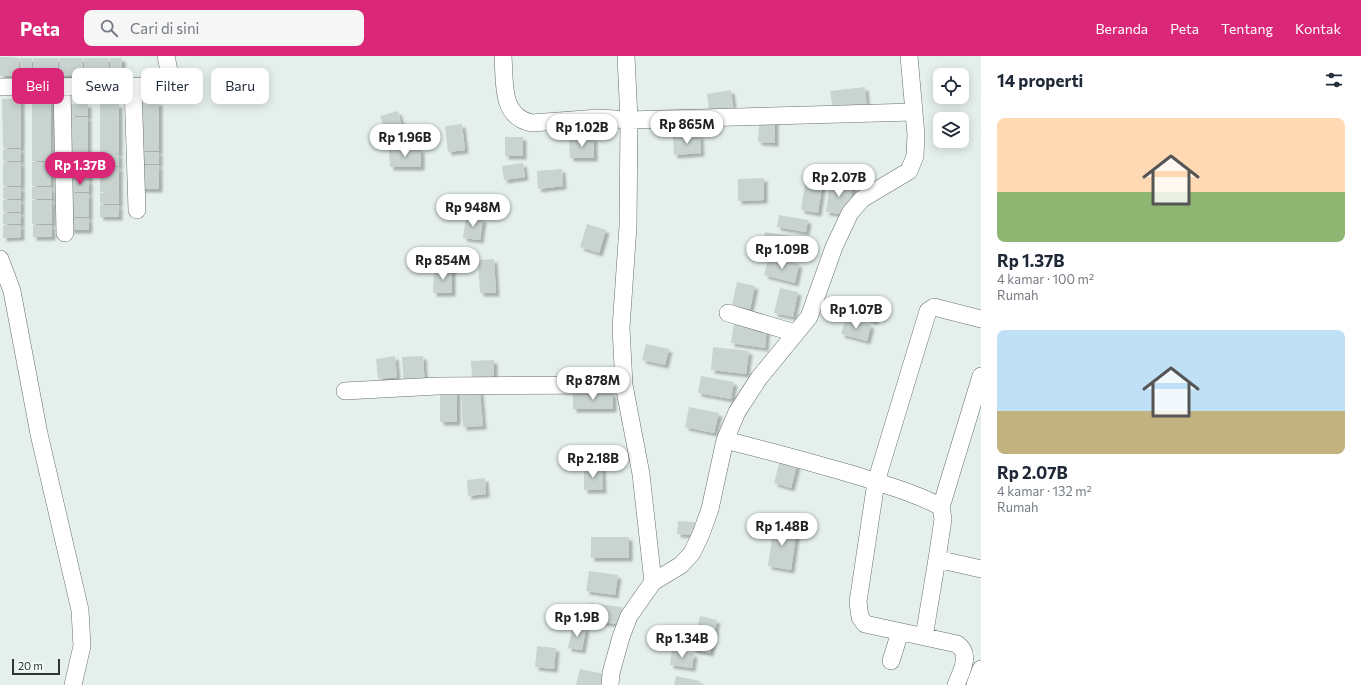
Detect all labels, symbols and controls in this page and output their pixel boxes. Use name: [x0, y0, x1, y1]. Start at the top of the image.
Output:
search box: [84, 10, 364, 46]
text: Peta: [20, 17, 60, 40]
icon: search: [98, 17, 120, 39]
text: Cari di sini: [130, 19, 199, 37]
text: Beranda: [1096, 20, 1148, 37]
text: Peta: [1170, 20, 1199, 37]
text: Tentang: [1221, 20, 1273, 37]
text: Kontak: [1295, 20, 1341, 37]
chip: Beli: [12, 68, 64, 104]
chip: Sewa: [72, 68, 133, 104]
chip: Filter: [141, 68, 203, 104]
chip: Baru: [211, 68, 269, 104]
map controls: [933, 68, 969, 148]
button: locate: [933, 68, 969, 104]
icon: filters: [1323, 69, 1345, 91]
text: 14 properti: [997, 70, 1083, 91]
pin: Rp 865M: [650, 111, 724, 145]
button: layers: [933, 112, 969, 148]
pin: Rp 1.02B: [541, 114, 623, 148]
text: Rp 865M: [659, 116, 715, 132]
text: Rp 1.02B: [556, 119, 608, 135]
pin: Rp 1.96B: [364, 124, 446, 158]
text: Rp 1.96B: [379, 129, 431, 145]
icon: home: [1135, 144, 1207, 216]
pin: Rp 1.37B: [39, 152, 121, 186]
text: Rp 1.37B: [54, 157, 106, 173]
pin: Rp 2.07B: [798, 164, 880, 198]
text: Rp 2.07B: [812, 169, 866, 185]
pin: Rp 948M: [436, 194, 510, 228]
text: Rp 948M: [445, 199, 501, 215]
pin: Rp 1.09B: [741, 236, 823, 270]
text: Rp 1.09B: [755, 241, 809, 257]
pin: Rp 854M: [406, 247, 480, 281]
text: Rp 1.37B: [997, 250, 1065, 271]
text: Rp 854M: [415, 252, 471, 268]
text: 4 kamar · 100 m²: [997, 271, 1094, 287]
text: Rumah: [997, 287, 1039, 303]
pin: Rp 1.07B: [815, 296, 897, 330]
text: Rp 1.07B: [830, 301, 882, 317]
icon: home: [1135, 356, 1207, 428]
pin: Rp 878M: [556, 367, 630, 401]
text: Rp 878M: [566, 372, 620, 388]
pin: Rp 2.18B: [552, 445, 634, 479]
text: Rp 2.18B: [567, 450, 619, 466]
text: Rp 2.07B: [997, 462, 1068, 483]
text: 4 kamar · 132 m²: [997, 483, 1092, 499]
text: Rumah: [997, 499, 1039, 515]
pin: Rp 1.48B: [741, 513, 823, 547]
text: Rp 1.48B: [755, 518, 809, 534]
pin: Rp 1.9B: [540, 604, 614, 638]
text: Rp 1.9B: [555, 609, 599, 625]
pin: Rp 1.34B: [641, 625, 723, 659]
text: Rp 1.34B: [656, 630, 708, 646]
scale bar: [12, 657, 60, 676]
text: 20 m: [18, 659, 43, 672]

